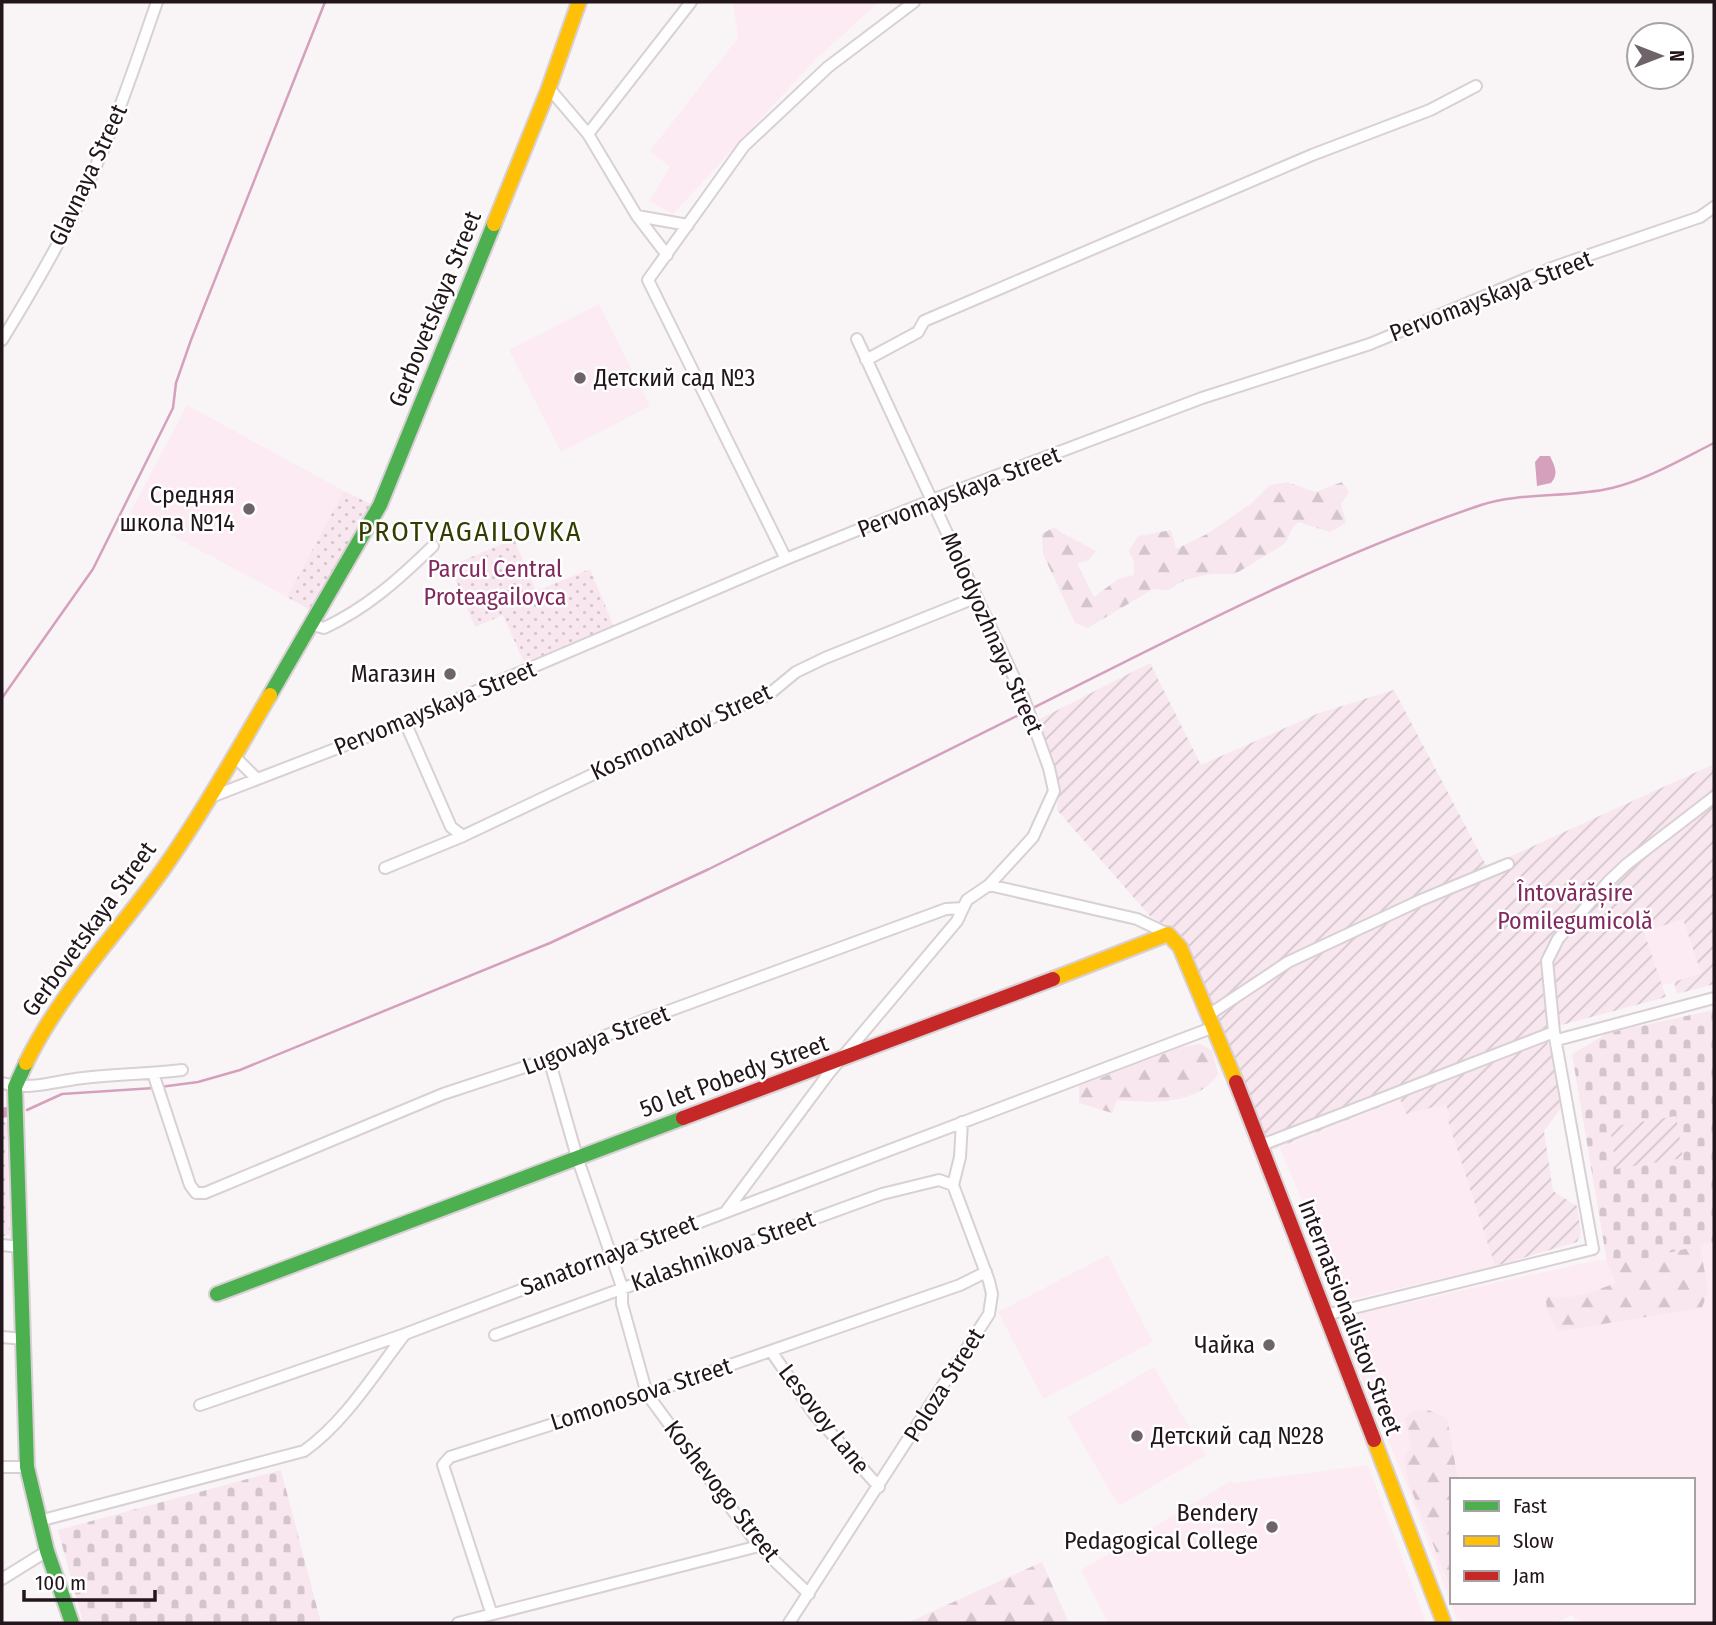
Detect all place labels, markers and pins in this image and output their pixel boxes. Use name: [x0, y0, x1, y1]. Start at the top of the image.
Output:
place label: Детский сад №3: [593, 364, 755, 392]
marker: Детский сад №3: [572, 370, 588, 386]
place label: Средняя школа №14: [120, 481, 235, 537]
marker: Средняя школа №14: [241, 501, 257, 517]
place label: Магазин: [351, 660, 436, 688]
marker: Магазин: [442, 666, 458, 682]
place label: Чайка: [1195, 1331, 1255, 1359]
marker: Чайка: [1261, 1337, 1277, 1353]
place label: Детский сад №28: [1150, 1422, 1324, 1450]
marker: Детский сад №28: [1129, 1428, 1145, 1444]
place label: Bendery Pedagogical College: [1064, 1499, 1258, 1555]
marker: Bendery Pedagogical College: [1264, 1519, 1280, 1535]

